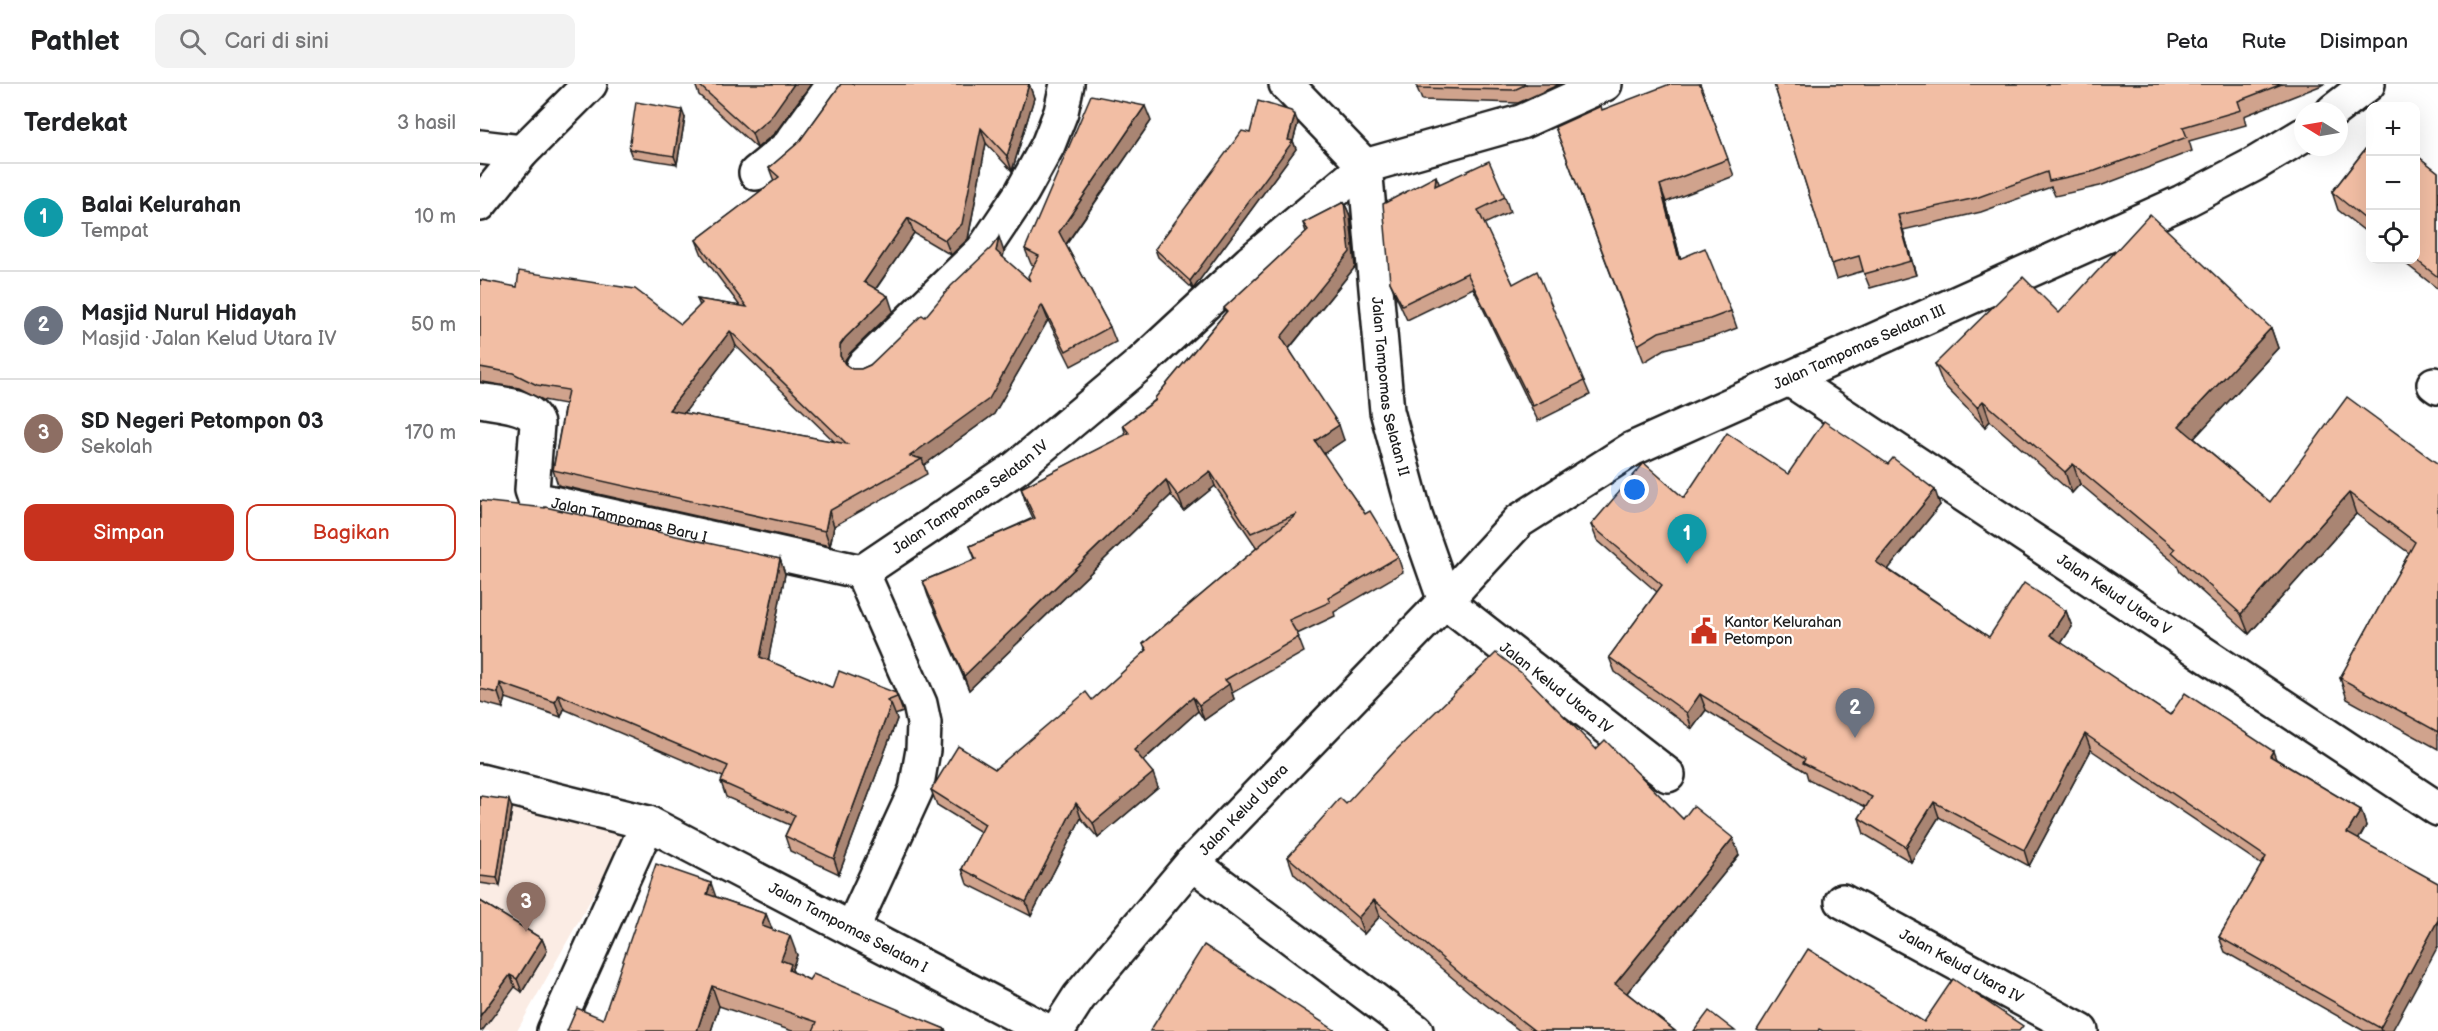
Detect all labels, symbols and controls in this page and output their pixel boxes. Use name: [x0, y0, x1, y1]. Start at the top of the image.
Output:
search box: [155, 14, 575, 68]
text: Pathlet: [30, 25, 119, 58]
icon: search: [176, 25, 209, 58]
text: Cari di sini: [224, 28, 329, 55]
text: Peta: [2166, 29, 2208, 54]
text: Rute: [2241, 29, 2286, 54]
text: Disimpan: [2319, 29, 2408, 54]
north arrow: [2294, 102, 2348, 156]
map controls: [2366, 102, 2420, 264]
button: +: [2366, 102, 2420, 156]
text: Terdekat: [24, 108, 127, 139]
text: 3 hasil: [397, 111, 456, 135]
button: −: [2366, 156, 2420, 210]
text: Balai Kelurahan: [81, 192, 241, 219]
text: 1: [39, 205, 48, 229]
text: 10 m: [415, 205, 456, 229]
button: locate: [2366, 210, 2420, 264]
text: Tempat: [81, 219, 148, 243]
street label: Jalan Tampomas Selatan II: [1367, 296, 1413, 479]
text: Masjid Nurul Hidayah: [81, 300, 297, 327]
street label: Jalan Tampomas Selatan III: [1770, 300, 1949, 394]
text: 2: [38, 313, 49, 337]
text: 50 m: [411, 313, 456, 337]
text: Masjid · Jalan Kelud Utara IV: [81, 327, 337, 351]
text: SD Negeri Petompon 03: [81, 408, 324, 435]
text: 3: [38, 421, 49, 445]
text: 170 m: [405, 421, 456, 445]
text: Sekolah: [81, 435, 152, 459]
street label: Jalan Tampomas Selatan IV: [889, 435, 1053, 559]
your location: [1620, 475, 1649, 504]
street label: Jalan Tampomas Baru I: [549, 494, 709, 547]
button: Simpan: [24, 504, 234, 561]
button: Bagikan: [246, 504, 456, 561]
pin: 1: [1668, 514, 1706, 564]
street label: Jalan Kelud Utara V: [2053, 550, 2175, 640]
place label: Kantor Kelurahan Petompon: [1724, 613, 1842, 649]
public building icon: Kantor Kelurahan Petompon: [1689, 616, 1719, 646]
street label: Jalan Kelud Utara IV: [1495, 638, 1617, 739]
pin: 2: [1836, 688, 1874, 738]
street label: Jalan Kelud Utara: [1195, 760, 1293, 860]
street label: Jalan Tampomas Selatan I: [765, 878, 931, 977]
pin: 3: [506, 882, 546, 932]
street label: Jalan Kelud Utara IV: [1896, 925, 2027, 1008]

